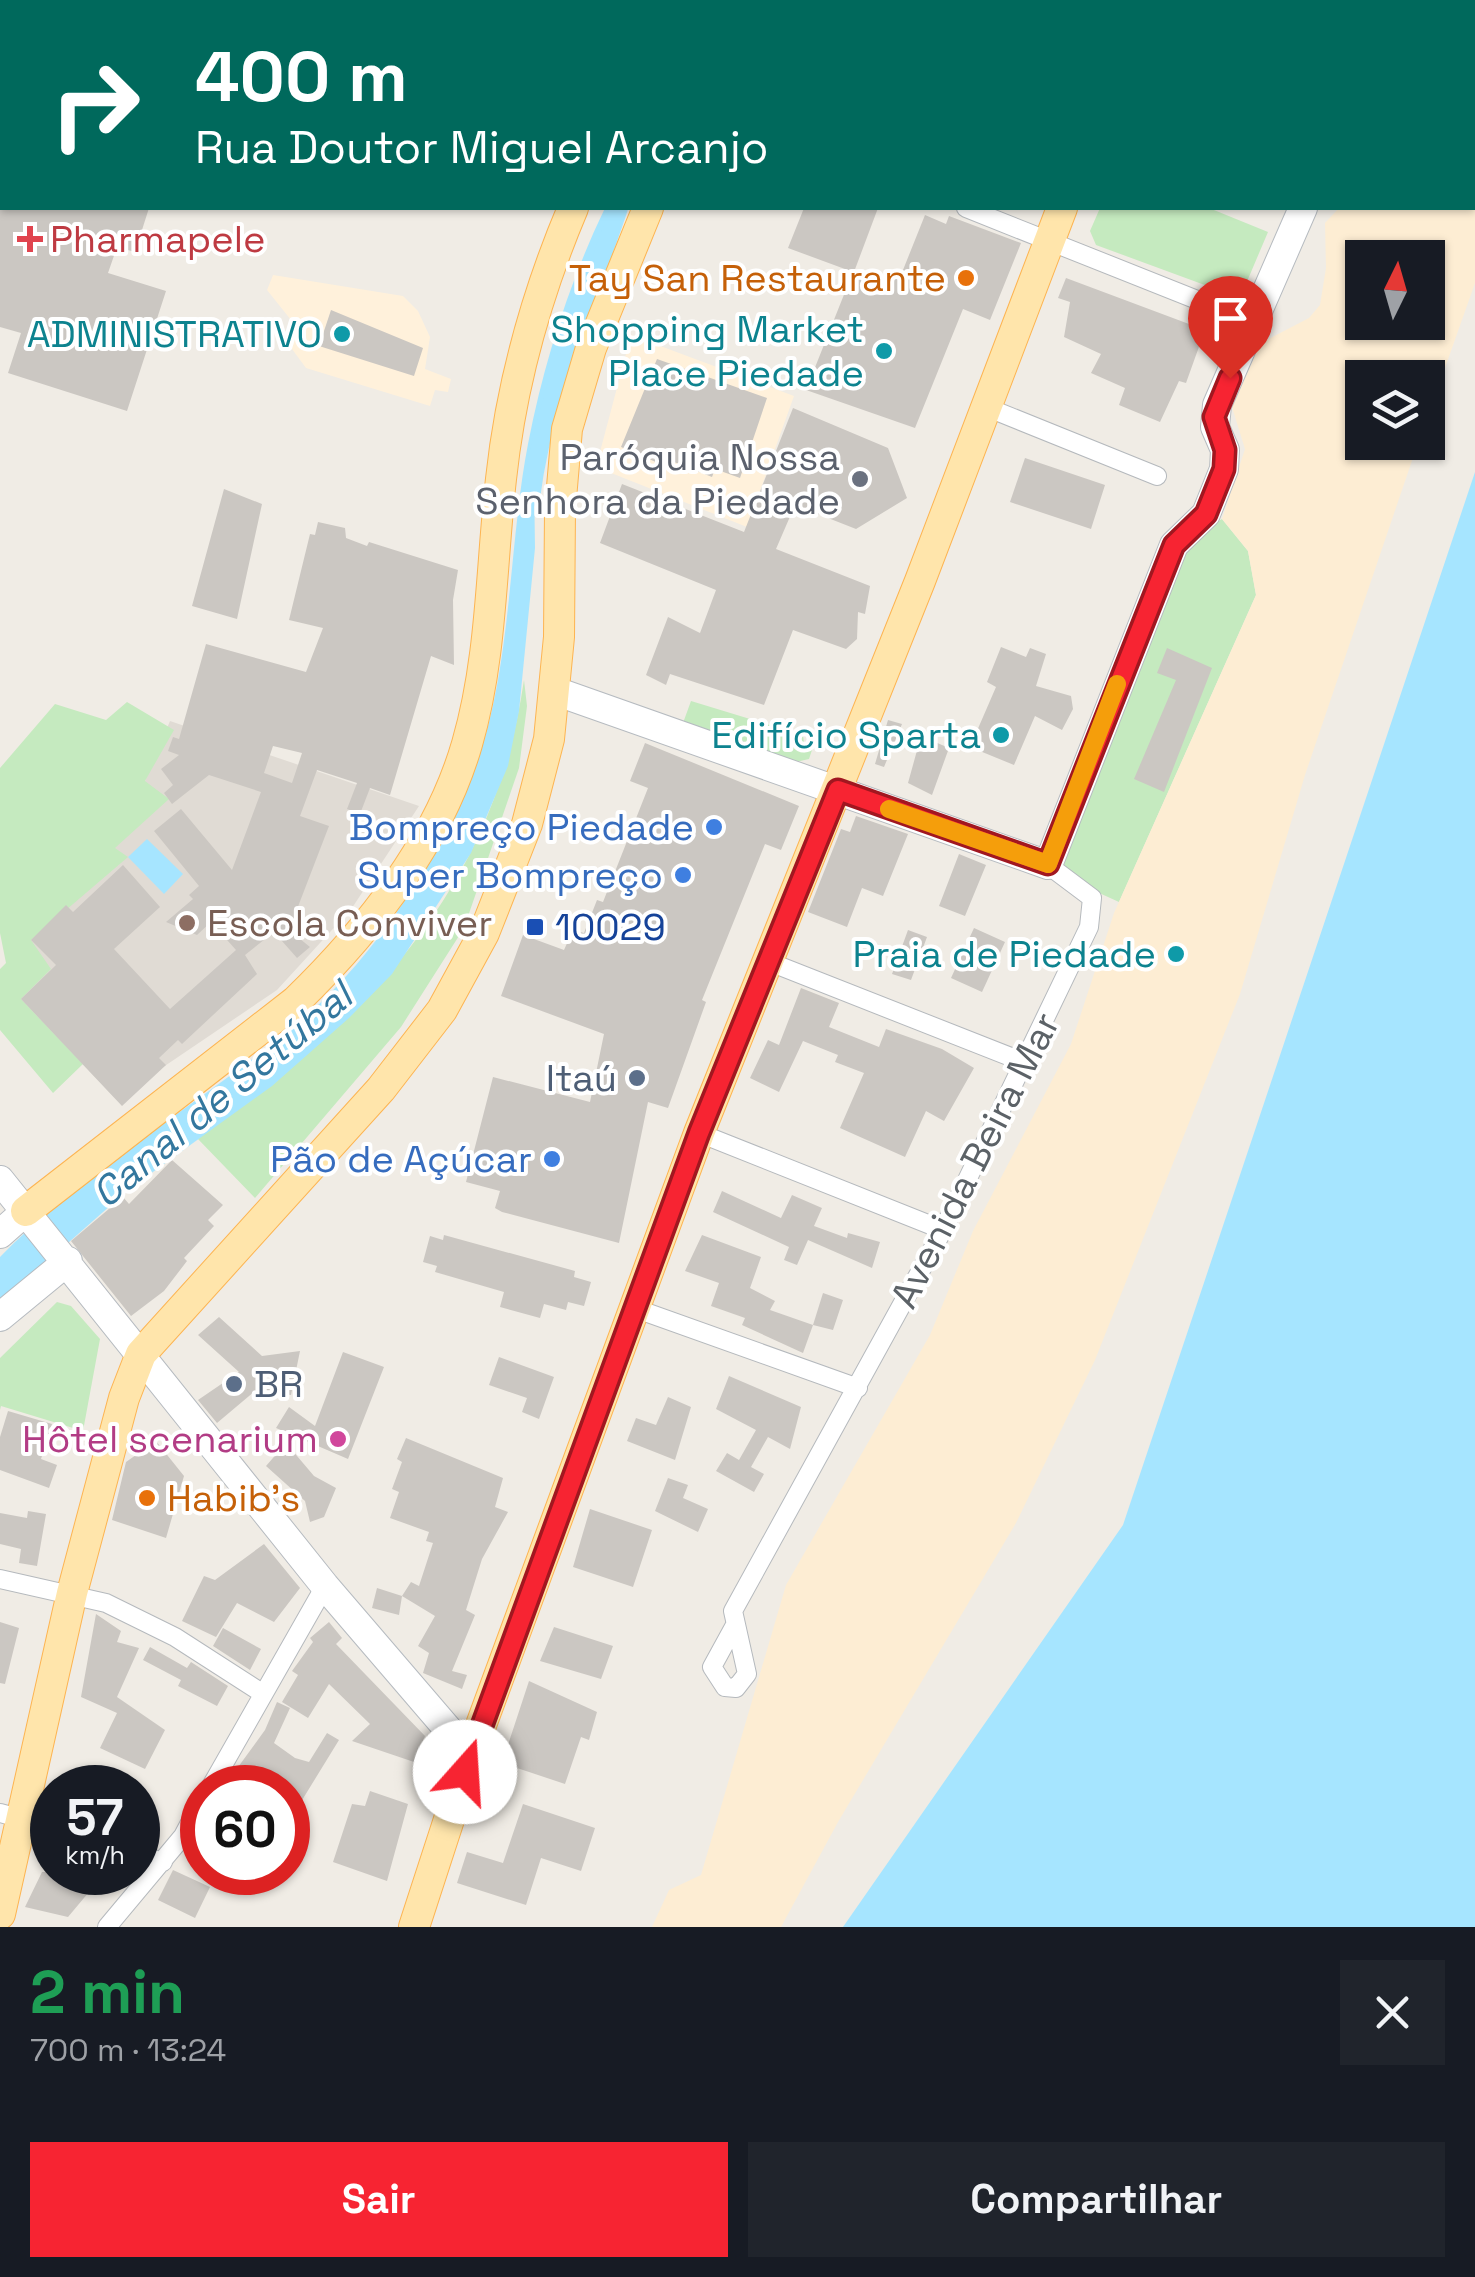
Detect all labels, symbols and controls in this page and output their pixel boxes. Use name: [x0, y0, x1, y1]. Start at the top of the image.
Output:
text: 400 m: [195, 32, 408, 121]
icon: right: [30, 40, 160, 170]
text: Rua Doutor Miguel Arcanjo: [195, 119, 769, 176]
place label: Pharmapele: [50, 215, 266, 263]
marker: Pharmapele: [19, 228, 41, 250]
north arrow: [1345, 240, 1445, 340]
map controls: [1345, 240, 1445, 460]
place label: Tay San Restaurante: [569, 254, 946, 302]
marker: Tay San Restaurante: [955, 267, 977, 289]
pin: [1188, 276, 1273, 379]
icon: arrive: [1203, 291, 1258, 346]
place label: Shopping Market Place Piedade: [550, 305, 864, 397]
place label: ADMINISTRATIVO: [27, 310, 322, 358]
marker: ADMINISTRATIVO: [331, 323, 353, 345]
marker: Shopping Market Place Piedade: [873, 340, 895, 362]
button: layers: [1345, 360, 1445, 460]
place label: Paróquia Nossa Senhora da Piedade: [475, 433, 840, 525]
marker: Paróquia Nossa Senhora da Piedade: [849, 468, 871, 490]
place label: Edifício Sparta: [711, 711, 981, 759]
marker: Edifício Sparta: [990, 724, 1012, 746]
place label: Bompreço Piedade: [349, 803, 694, 851]
marker: Bompreço Piedade: [703, 816, 725, 838]
place label: Super Bompreço: [357, 851, 663, 899]
marker: Super Bompreço: [672, 864, 694, 886]
place label: Escola Conviver: [207, 899, 492, 947]
place label: 10029: [555, 903, 666, 951]
marker: Escola Conviver: [176, 912, 198, 934]
marker: 10029: [524, 916, 546, 938]
place label: Praia de Piedade: [853, 930, 1156, 978]
marker: Praia de Piedade: [1165, 943, 1187, 965]
water label: Canal de Setúbal: [81, 968, 366, 1219]
street label: Avenida Beira Mar: [880, 1004, 1070, 1316]
place label: Itaú: [546, 1054, 617, 1102]
marker: Itaú: [626, 1067, 648, 1089]
place label: Pão de Açúcar: [270, 1135, 532, 1183]
marker: Pão de Açúcar: [541, 1148, 563, 1170]
place label: BR: [254, 1360, 303, 1408]
marker: BR: [223, 1373, 245, 1395]
place label: Hôtel scenarium: [22, 1415, 318, 1463]
marker: Hôtel scenarium: [327, 1428, 349, 1450]
place label: Habib's: [167, 1474, 300, 1522]
marker: Habib's: [136, 1487, 158, 1509]
position arrow: [413, 1720, 517, 1824]
speed limit sign: 60: [180, 1765, 310, 1895]
text: 57: [66, 1786, 124, 1850]
text: km/h: [65, 1839, 125, 1871]
text: 2 min: [30, 1954, 185, 2031]
button: close: [1340, 1960, 1445, 2065]
text: 700 m · 13:24: [30, 2030, 226, 2070]
button: Sair: [30, 2142, 728, 2257]
button: Compartilhar: [748, 2142, 1445, 2257]

